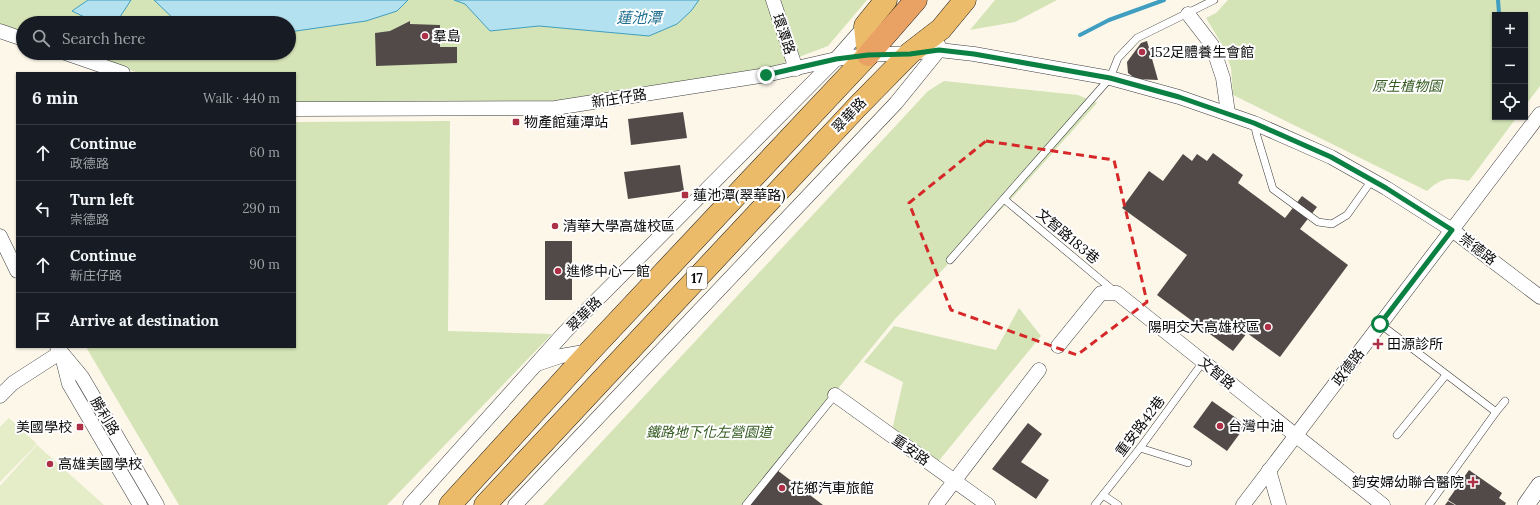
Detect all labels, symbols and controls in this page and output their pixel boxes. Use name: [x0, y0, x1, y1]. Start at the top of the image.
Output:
water label: 蓮池潭: [616, 8, 664, 27]
street label: 環潭路: [769, 11, 799, 57]
map controls: [1492, 12, 1528, 120]
button: +: [1492, 12, 1528, 48]
search box: [16, 16, 296, 60]
icon: search: [30, 27, 52, 49]
place label: 羣島: [433, 27, 461, 45]
text: Search here: [62, 29, 145, 48]
marker: 羣島: [420, 31, 430, 41]
place label: 152足體養生會館: [1150, 43, 1254, 61]
marker: 152足體養生會館: [1137, 47, 1147, 57]
button: −: [1492, 48, 1528, 84]
route end: [757, 66, 775, 84]
park label: 原生植物園: [1372, 77, 1444, 95]
button: locate: [1492, 84, 1528, 120]
street label: 新庄仔路: [590, 85, 648, 111]
text: 6 min: [32, 87, 78, 109]
text: Walk · 440 m: [203, 90, 280, 107]
street label: 翠華路: [828, 94, 870, 136]
place label: 物產館蓮潭站: [524, 113, 608, 131]
marker: 物產館蓮潭站: [511, 117, 521, 127]
text: Continue: [70, 134, 136, 153]
icon: ahead: [32, 142, 54, 164]
text: 60 m: [249, 144, 280, 161]
text: 政德路: [70, 155, 109, 172]
place label: 蓮池潭(翠華路): [693, 186, 786, 204]
text: Turn left: [70, 190, 134, 209]
marker: 蓮池潭(翠華路): [680, 190, 690, 200]
icon: left: [32, 198, 54, 220]
text: 290 m: [242, 200, 280, 217]
street label: 文智路183巷: [1033, 204, 1103, 268]
text: 崇德路: [70, 211, 109, 228]
place label: 清華大學高雄校區: [563, 217, 675, 235]
marker: 清華大學高雄校區: [550, 221, 560, 231]
street label: 崇德路: [1456, 229, 1500, 269]
text: Continue: [70, 246, 136, 265]
icon: ahead: [32, 254, 54, 276]
text: 90 m: [249, 256, 280, 273]
place label: 進修中心一館: [566, 262, 650, 280]
marker: 進修中心一館: [553, 266, 563, 276]
text: 新庄仔路: [70, 267, 122, 284]
road number: 17: [687, 267, 707, 289]
street label: 翠華路: [563, 293, 605, 335]
icon: arrive: [32, 310, 54, 332]
text: Arrive at destination: [70, 311, 219, 330]
route start: [1371, 315, 1389, 333]
place label: 陽明交大高雄校區: [1148, 318, 1260, 336]
marker: 陽明交大高雄校區: [1263, 322, 1273, 332]
place label: 田源診所: [1387, 335, 1443, 353]
marker: 田源診所: [1372, 338, 1384, 350]
street label: 政德路: [1328, 345, 1368, 389]
street label: 文智路: [1195, 353, 1239, 393]
street label: 重安路42巷: [1111, 392, 1169, 460]
street label: 勝利路: [86, 393, 124, 439]
place label: 台灣中油: [1228, 417, 1284, 435]
place label: 美國學校: [16, 418, 72, 436]
marker: 台灣中油: [1215, 421, 1225, 431]
marker: 美國學校: [75, 422, 85, 432]
park label: 鐵路地下化左營園道: [646, 423, 774, 441]
street label: 重安路: [889, 431, 933, 469]
place label: 高雄美國學校: [58, 455, 142, 473]
marker: 高雄美國學校: [45, 459, 55, 469]
place label: 鈞安婦幼聯合醫院: [1352, 473, 1464, 491]
marker: 鈞安婦幼聯合醫院: [1467, 476, 1479, 488]
place label: 花鄉汽車旅館: [790, 479, 874, 497]
marker: 花鄉汽車旅館: [777, 483, 787, 493]

